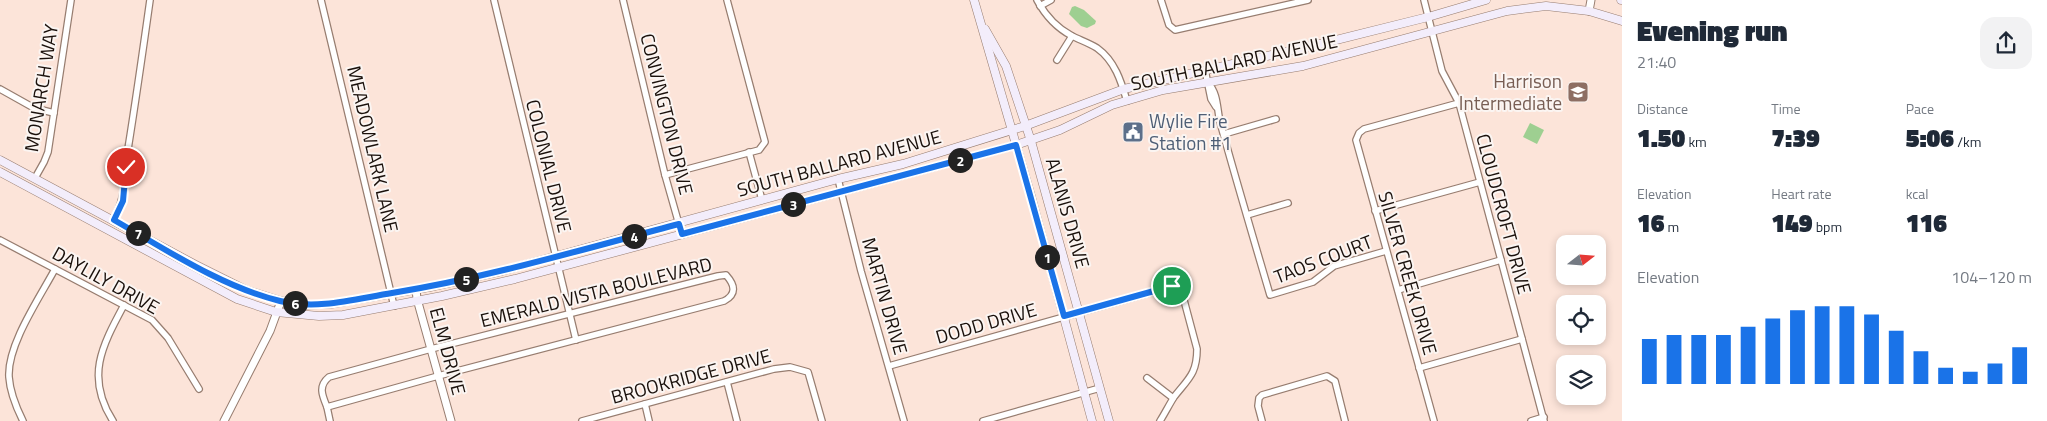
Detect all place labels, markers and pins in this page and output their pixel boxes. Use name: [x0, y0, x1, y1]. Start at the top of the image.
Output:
place label: Harrison Intermediate: [1459, 66, 1562, 117]
school or university icon: Harrison Intermediate: [1566, 80, 1590, 104]
place label: Wylie Fire Station #1: [1149, 106, 1232, 157]
public building icon: Wylie Fire Station #1: [1121, 120, 1145, 144]
pin: [105, 146, 147, 188]
pin: 2: [948, 148, 972, 172]
pin: 3: [780, 192, 806, 216]
pin: 7: [126, 220, 150, 246]
pin: 4: [622, 224, 646, 248]
pin: 1: [1034, 244, 1060, 270]
pin: [1151, 265, 1193, 307]
pin: 5: [454, 266, 478, 292]
pin: 6: [282, 290, 308, 316]

